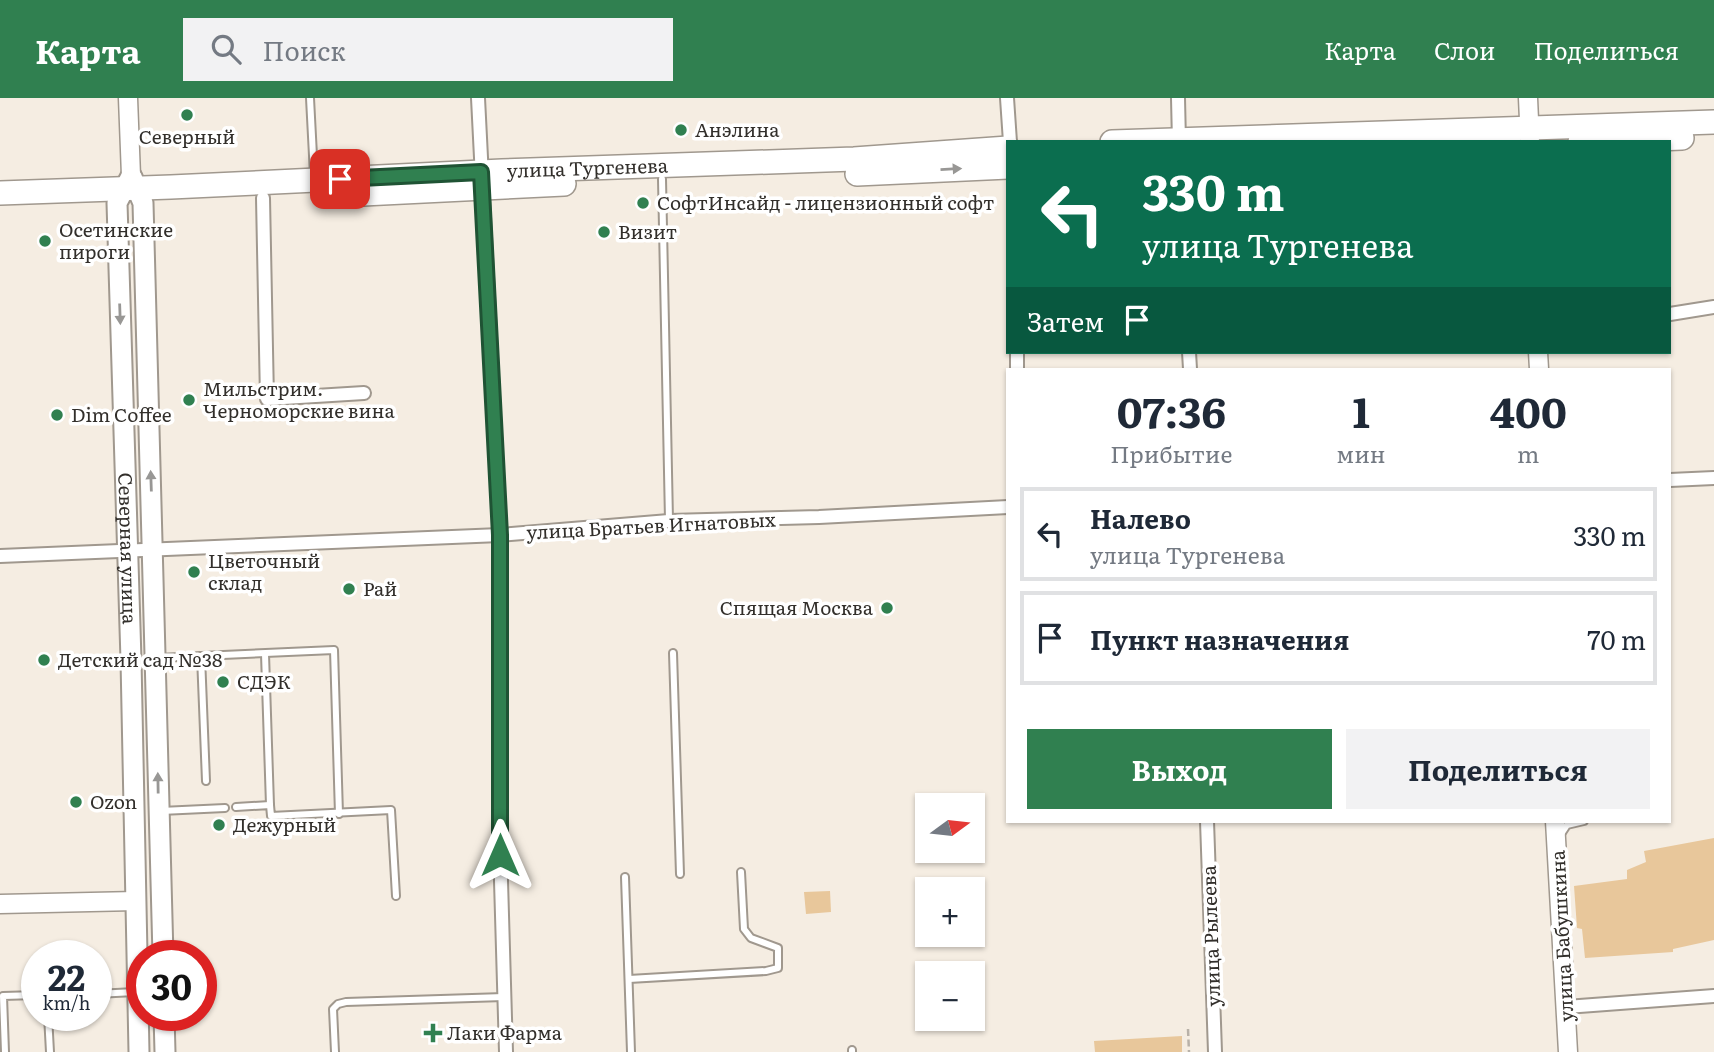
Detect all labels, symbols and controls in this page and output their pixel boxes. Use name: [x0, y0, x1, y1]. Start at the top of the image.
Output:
search box: [183, 18, 673, 81]
text: Карта: [35, 25, 141, 74]
icon: search: [207, 30, 245, 68]
text: Поиск: [263, 30, 346, 69]
text: Карта: [1324, 32, 1396, 67]
text: Слои: [1434, 32, 1495, 67]
text: Поделиться: [1533, 32, 1679, 67]
marker: Северный: [179, 107, 195, 123]
place label: Анэлина: [695, 115, 780, 143]
place label: Северный: [139, 122, 235, 150]
marker: Анэлина: [673, 122, 689, 138]
pin: [310, 149, 370, 209]
street label: улица Тургенева: [506, 150, 669, 184]
text: 330 m: [1142, 153, 1285, 226]
icon: arrive: [321, 160, 359, 198]
one-way arrow: [941, 164, 963, 175]
icon: left: [1027, 168, 1118, 259]
place label: СофтИнсайд - лицензионный софт: [657, 188, 994, 216]
marker: СофтИнсайд - лицензионный софт: [635, 195, 651, 211]
place label: Осетинские пироги: [59, 215, 173, 265]
place label: Визит: [618, 217, 677, 245]
text: улица Тургенева: [1142, 220, 1413, 268]
marker: Визит: [596, 224, 612, 240]
marker: Осетинские пироги: [37, 233, 53, 249]
text: Затем: [1027, 301, 1104, 340]
icon: arrive: [1118, 301, 1156, 339]
one-way arrow: [115, 304, 126, 326]
place label: Мильстрим. Черноморские вина: [203, 374, 395, 424]
text: 07:36: [1117, 379, 1226, 441]
text: 1: [1352, 379, 1370, 441]
text: 400: [1490, 379, 1567, 441]
marker: Мильстрим. Черноморские вина: [181, 392, 197, 408]
place label: Dim Coffee: [71, 400, 172, 428]
marker: Dim Coffee: [49, 407, 65, 423]
text: Прибытие: [1110, 436, 1232, 470]
text: мин: [1337, 436, 1386, 470]
text: m: [1517, 436, 1539, 470]
one-way arrow: [145, 470, 156, 492]
street label: Северная улица: [112, 472, 145, 625]
text: Налево: [1090, 498, 1191, 537]
street label: улица Братьев Игнатовых: [525, 504, 777, 546]
icon: left: [1031, 515, 1069, 553]
text: 330 m: [1573, 515, 1646, 554]
text: улица Тургенева: [1090, 537, 1285, 571]
place label: Цветочный склад: [208, 546, 320, 596]
marker: Цветочный склад: [186, 564, 202, 580]
place label: Рай: [363, 574, 397, 602]
marker: Рай: [341, 581, 357, 597]
place label: Спящая Москва: [720, 593, 874, 621]
marker: Спящая Москва: [879, 600, 895, 616]
icon: arrive: [1031, 619, 1069, 657]
text: Пункт назначения: [1090, 619, 1349, 658]
text: 70 m: [1587, 619, 1646, 658]
place label: Детский сад №38: [58, 645, 222, 673]
marker: Детский сад №38: [36, 652, 52, 668]
place label: СДЭК: [237, 667, 291, 695]
marker: СДЭК: [215, 674, 231, 690]
button: Выход: [1027, 729, 1332, 809]
button: Поделиться: [1346, 729, 1650, 809]
one-way arrow: [153, 771, 164, 793]
place label: Ozon: [90, 787, 137, 815]
north arrow: [915, 793, 985, 863]
map controls: [915, 793, 985, 1031]
marker: Ozon: [68, 794, 84, 810]
place label: Дежурный: [233, 810, 336, 838]
marker: Дежурный: [211, 817, 227, 833]
position arrow: [463, 818, 537, 892]
street label: улица Бабушкина: [1542, 849, 1579, 1023]
street label: улица Рылеева: [1194, 864, 1226, 1007]
button: +: [915, 877, 985, 947]
speed limit sign: 30: [126, 940, 217, 1031]
text: 22: [48, 950, 85, 1002]
button: −: [915, 961, 985, 1031]
text: km/h: [43, 989, 90, 1016]
place label: Лаки Фарма: [447, 1018, 563, 1046]
marker: Лаки Фарма: [425, 1025, 441, 1041]

